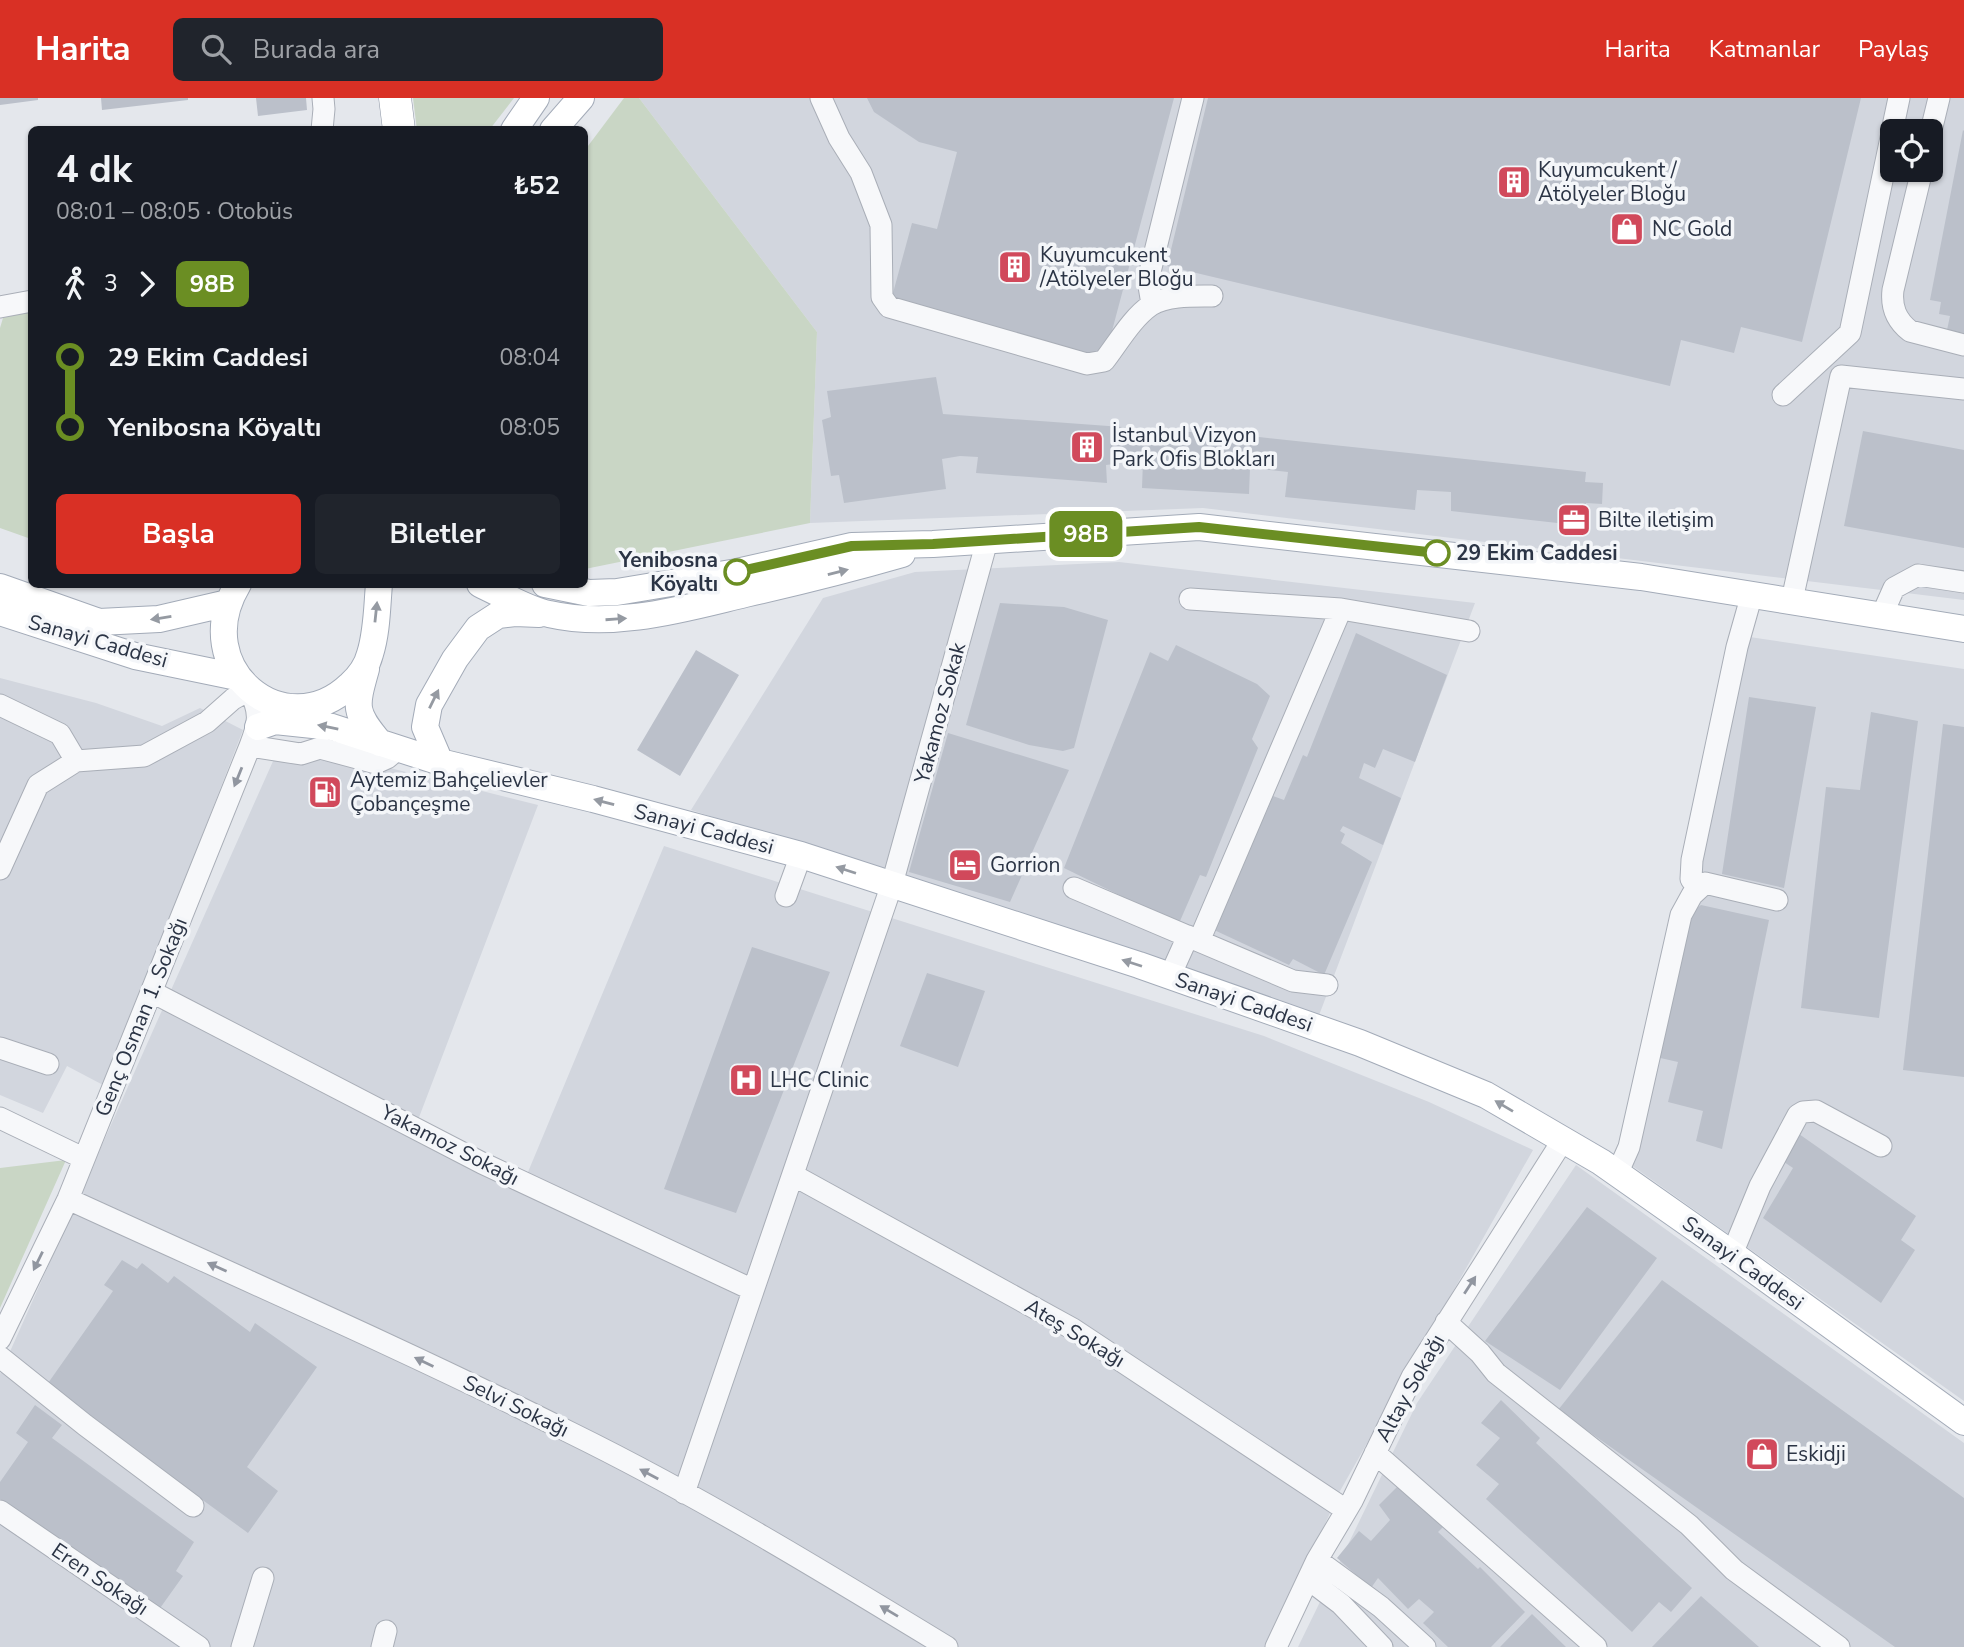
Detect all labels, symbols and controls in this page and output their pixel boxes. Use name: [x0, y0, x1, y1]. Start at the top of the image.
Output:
search box: [173, 18, 663, 81]
text: Harita: [35, 27, 131, 72]
icon: search: [197, 30, 235, 68]
text: Burada ara: [253, 32, 380, 67]
text: Harita: [1604, 33, 1671, 65]
text: Katmanlar: [1709, 33, 1820, 65]
text: Paylaş: [1858, 33, 1929, 65]
map controls: [1880, 119, 1943, 182]
button: locate: [1880, 119, 1943, 182]
text: 4 dk: [56, 144, 132, 195]
place label: Kuyumcukent / Atölyeler Bloğu: [1538, 156, 1686, 208]
building icon: Kuyumcukent / Atölyeler Bloğu: [1495, 163, 1533, 201]
text: ₺52: [513, 168, 560, 203]
text: 08:01 – 08:05 · Otobüs: [56, 196, 293, 227]
shop icon: NC Gold: [1608, 210, 1646, 248]
place label: NC Gold: [1652, 215, 1732, 243]
place label: Kuyumcukent /Atölyeler Bloğu: [1039, 241, 1194, 293]
building icon: Kuyumcukent /Atölyeler Bloğu: [996, 248, 1034, 286]
icon: walk: [56, 265, 94, 303]
icon: forward: [128, 265, 166, 303]
text: 3: [104, 268, 118, 299]
text: 98B: [190, 268, 235, 300]
text: 29 Ekim Caddesi: [108, 340, 308, 375]
text: 08:04: [500, 342, 560, 373]
text: Yenibosna Köyaltı: [108, 410, 321, 445]
text: 08:05: [500, 412, 560, 443]
place label: İstanbul Vizyon Park Ofis Blokları: [1112, 421, 1275, 473]
building icon: İstanbul Vizyon Park Ofis Blokları: [1068, 428, 1106, 466]
button: Başla: [56, 494, 301, 574]
button: Biletler: [315, 494, 560, 574]
office icon: Bilte iletişim: [1555, 501, 1593, 539]
place label: Bilte iletişim: [1598, 506, 1714, 534]
line badge: 98B: [1046, 511, 1126, 557]
text: 98B: [1063, 518, 1109, 550]
place label: 29 Ekim Caddesi: [1456, 539, 1618, 567]
marker: 29 Ekim Caddesi: [1424, 540, 1450, 566]
place label: Yenibosna Köyaltı: [618, 546, 718, 598]
marker: Yenibosna Köyaltı: [724, 559, 750, 585]
one-way arrow: [827, 566, 849, 577]
one-way arrow: [371, 601, 382, 623]
street label: Sanayi Caddesi: [25, 608, 171, 674]
one-way arrow: [150, 613, 172, 624]
one-way arrow: [605, 613, 627, 624]
street label: Yakamoz Sokak: [907, 639, 972, 788]
one-way arrow: [428, 689, 440, 709]
one-way arrow: [317, 722, 339, 733]
one-way arrow: [232, 766, 243, 787]
place label: Aytemiz Bahçelievler Çobançeşme: [350, 766, 548, 818]
fuel station icon: Aytemiz Bahçelievler Çobançeşme: [306, 773, 344, 811]
one-way arrow: [593, 796, 614, 806]
street label: Sanayi Caddesi: [631, 797, 777, 861]
hotel icon: Gorrion: [946, 846, 984, 884]
place label: Gorrion: [990, 851, 1060, 879]
one-way arrow: [835, 864, 856, 874]
street label: Genç Osman 1. Sokağı: [88, 913, 194, 1121]
one-way arrow: [1122, 957, 1143, 968]
street label: Sanayi Caddesi: [1172, 965, 1316, 1039]
hospital icon: LHC Clinic: [727, 1061, 765, 1099]
place label: LHC Clinic: [770, 1066, 869, 1094]
street label: Yakamoz Sokağı: [375, 1098, 524, 1192]
one-way arrow: [1495, 1099, 1514, 1112]
street label: Sanayi Caddesi: [1677, 1209, 1809, 1317]
one-way arrow: [32, 1251, 44, 1271]
one-way arrow: [207, 1261, 227, 1273]
one-way arrow: [1463, 1276, 1477, 1294]
street label: Ateş Sokağı: [1020, 1292, 1130, 1374]
street label: Altay Sokağı: [1369, 1329, 1451, 1447]
one-way arrow: [414, 1356, 434, 1367]
street label: Selvi Sokağı: [458, 1368, 574, 1444]
shop icon: Eskidji: [1743, 1435, 1781, 1473]
place label: Eskidji: [1786, 1440, 1846, 1468]
one-way arrow: [639, 1469, 659, 1480]
street label: Eren Sokağı: [46, 1536, 154, 1622]
one-way arrow: [880, 1605, 899, 1618]

